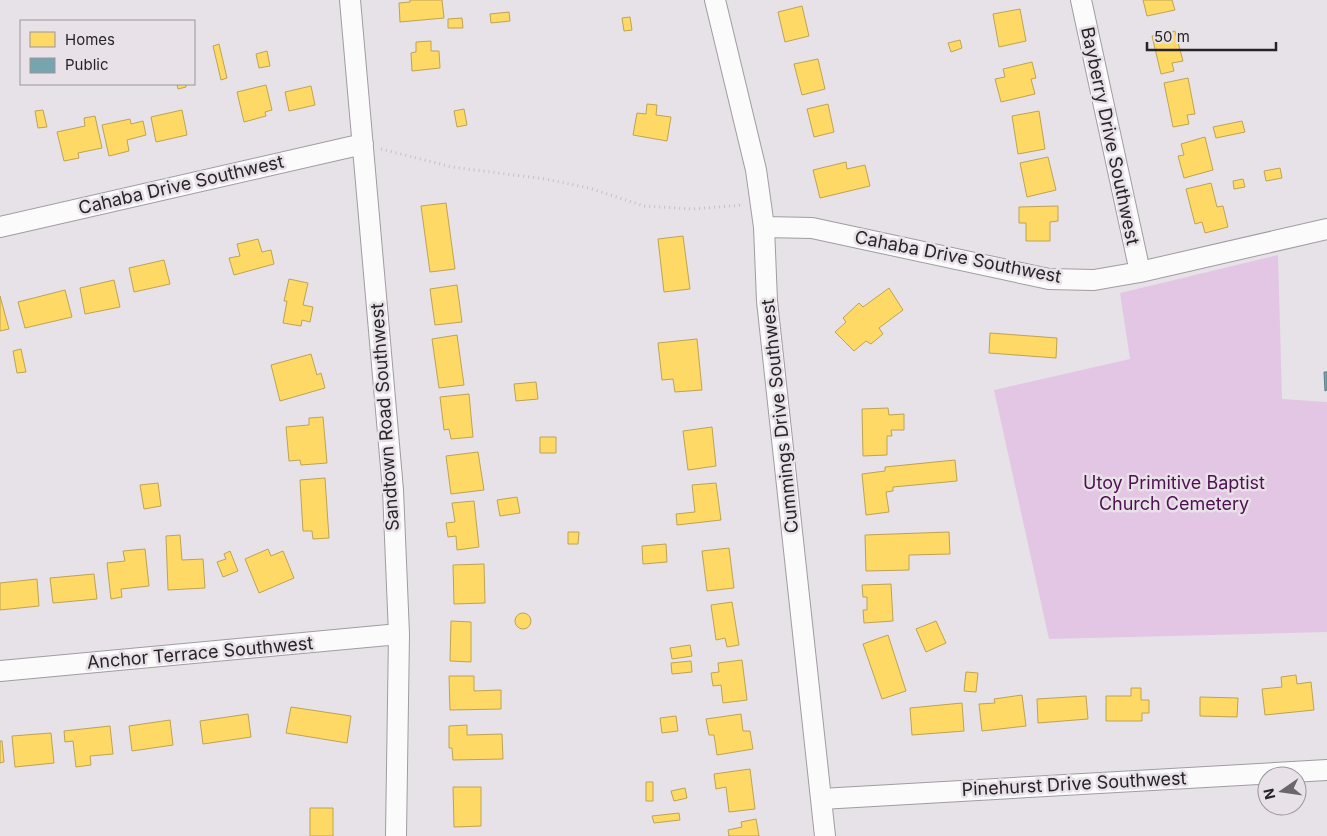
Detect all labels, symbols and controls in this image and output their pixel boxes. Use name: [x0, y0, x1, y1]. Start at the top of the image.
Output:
legend: [20, 20, 195, 85]
scale bar: [1147, 20, 1276, 52]
street label: Bayberry Drive Southwest: [1077, 25, 1144, 247]
text: 50 m: [1154, 27, 1190, 46]
text: Homes: [65, 30, 115, 49]
text: Public: [65, 55, 108, 74]
street label: Cahaba Drive Southwest: [76, 151, 286, 218]
street label: Cahaba Drive Southwest: [853, 226, 1063, 287]
street label: Cummings Drive Southwest: [757, 298, 802, 534]
street label: Sandtown Road Southwest: [366, 302, 403, 532]
park label: Utoy Primitive Baptist Church Cemetery: [1083, 472, 1265, 514]
street label: Anchor Terrace Southwest: [86, 632, 314, 673]
north arrow: [1257, 766, 1307, 816]
street label: Pinehurst Drive Southwest: [961, 767, 1187, 800]
text: N: [1259, 787, 1278, 801]

